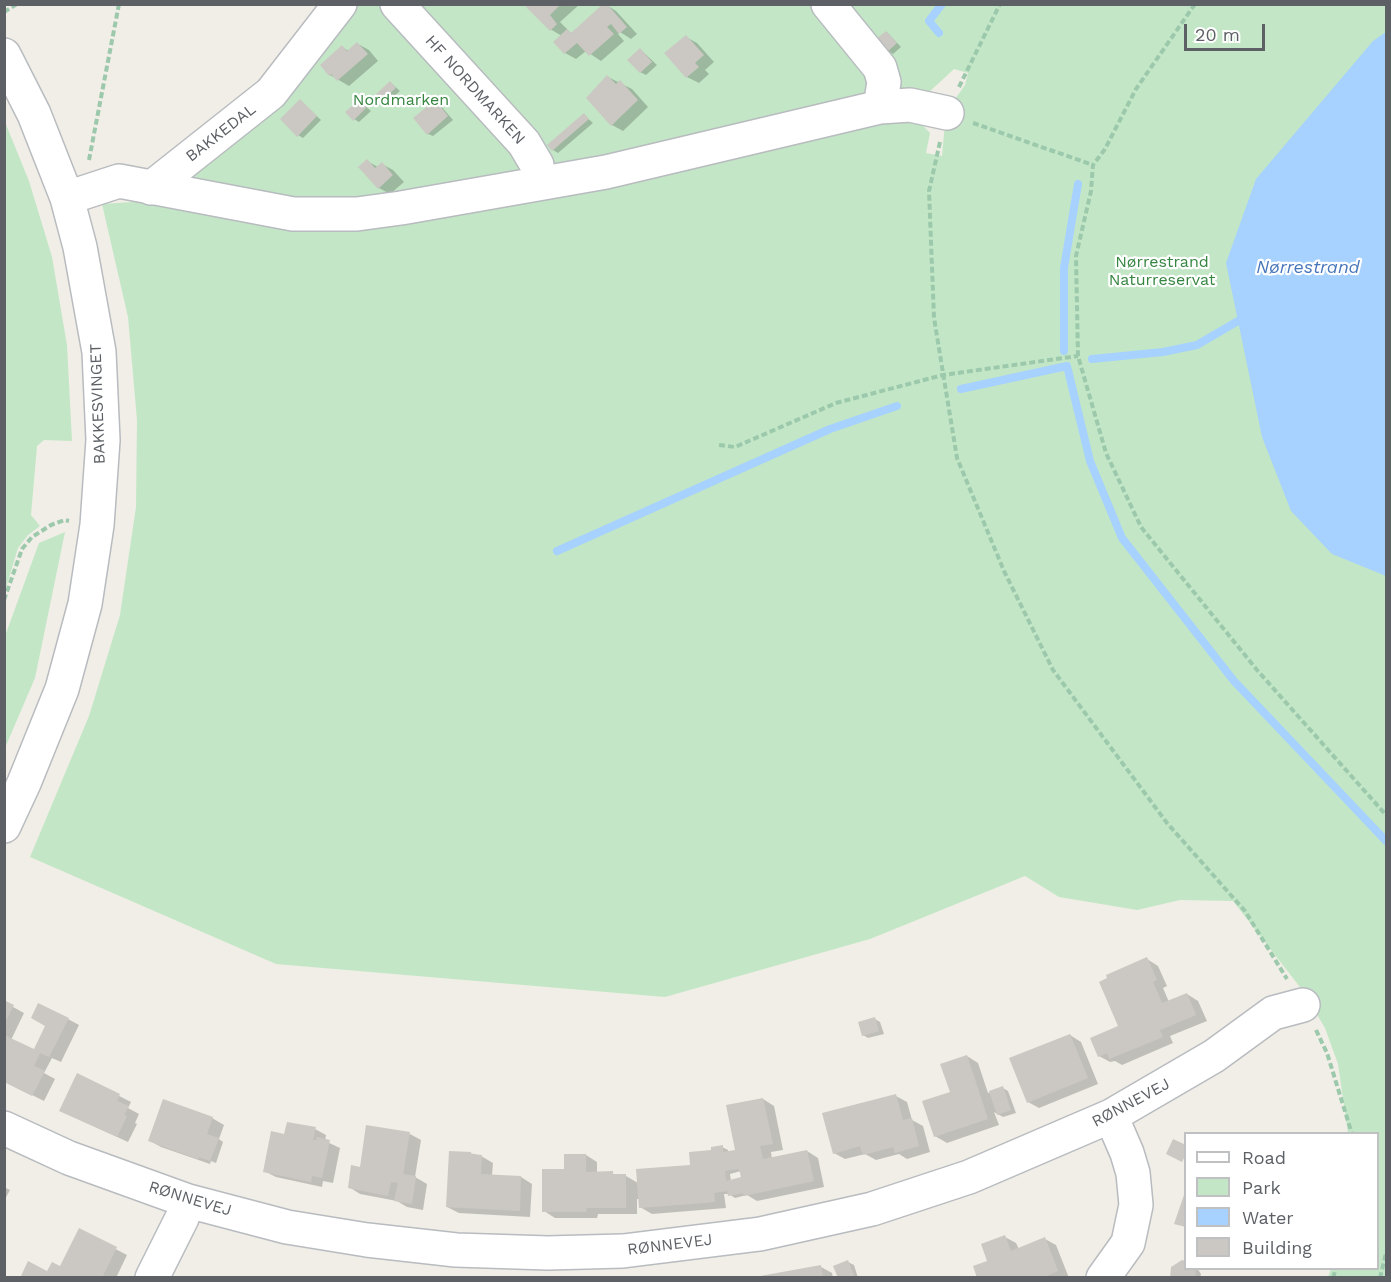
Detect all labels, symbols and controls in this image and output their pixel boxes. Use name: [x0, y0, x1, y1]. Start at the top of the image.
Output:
scale bar: [1187, 12, 1268, 50]
text: 20 m: [1195, 24, 1240, 45]
street label: HF NORDMARKEN: [421, 31, 529, 149]
park label: Nordmarken: [353, 90, 449, 110]
street label: BAKKEDAL: [182, 100, 260, 166]
park label: Nørrestrand Naturreservat: [1109, 252, 1215, 290]
water label: Nørrestrand: [1256, 257, 1360, 279]
street label: BAKKESVINGET: [86, 343, 110, 465]
street label: RØNNEVEJ: [1089, 1074, 1173, 1132]
legend: [1184, 1132, 1379, 1270]
text: Road: [1242, 1147, 1286, 1168]
street label: RØNNEVEJ: [146, 1177, 234, 1221]
text: Park: [1242, 1177, 1281, 1198]
text: Water: [1242, 1207, 1294, 1228]
street label: RØNNEVEJ: [626, 1230, 714, 1260]
text: Building: [1242, 1237, 1312, 1258]

